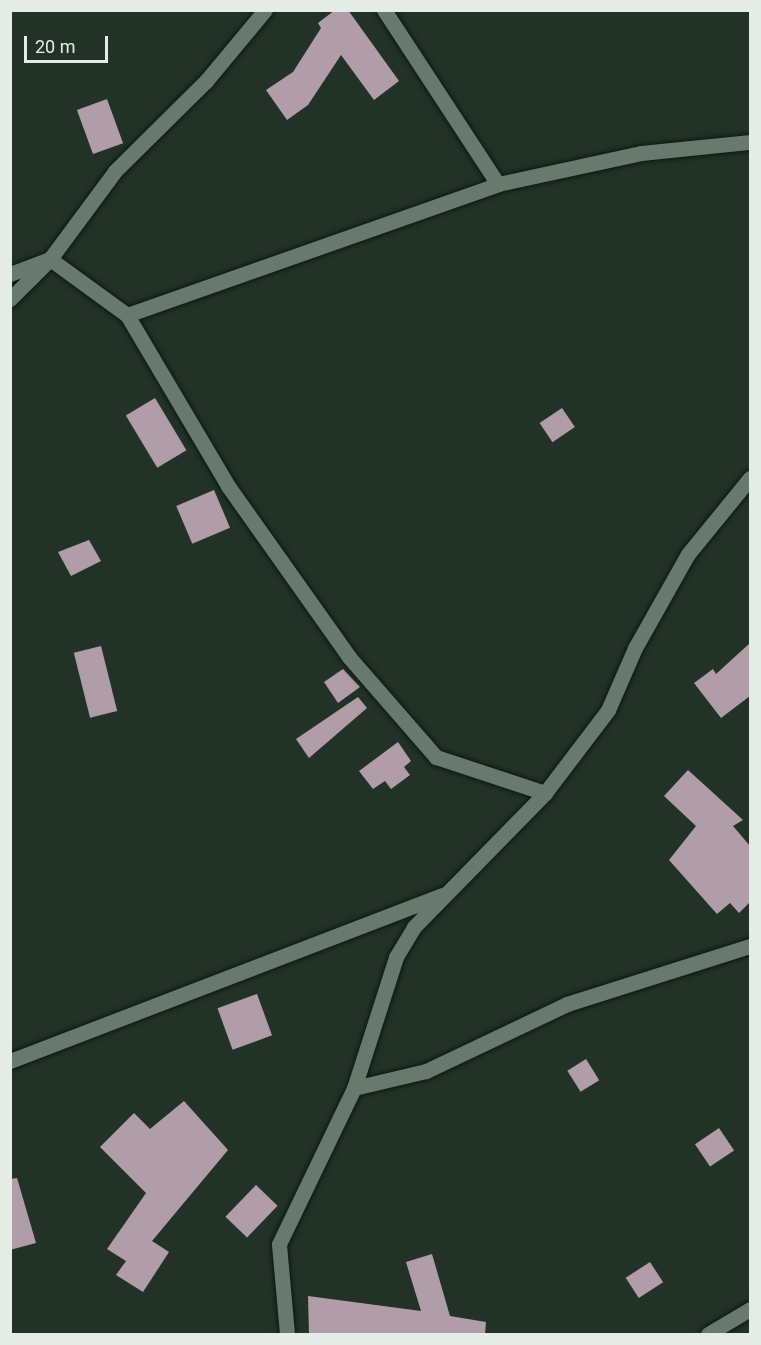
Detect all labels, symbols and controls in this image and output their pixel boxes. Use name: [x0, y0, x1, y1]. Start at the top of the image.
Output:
scale bar: [27, 24, 111, 62]
text: 20 m: [35, 36, 75, 57]

